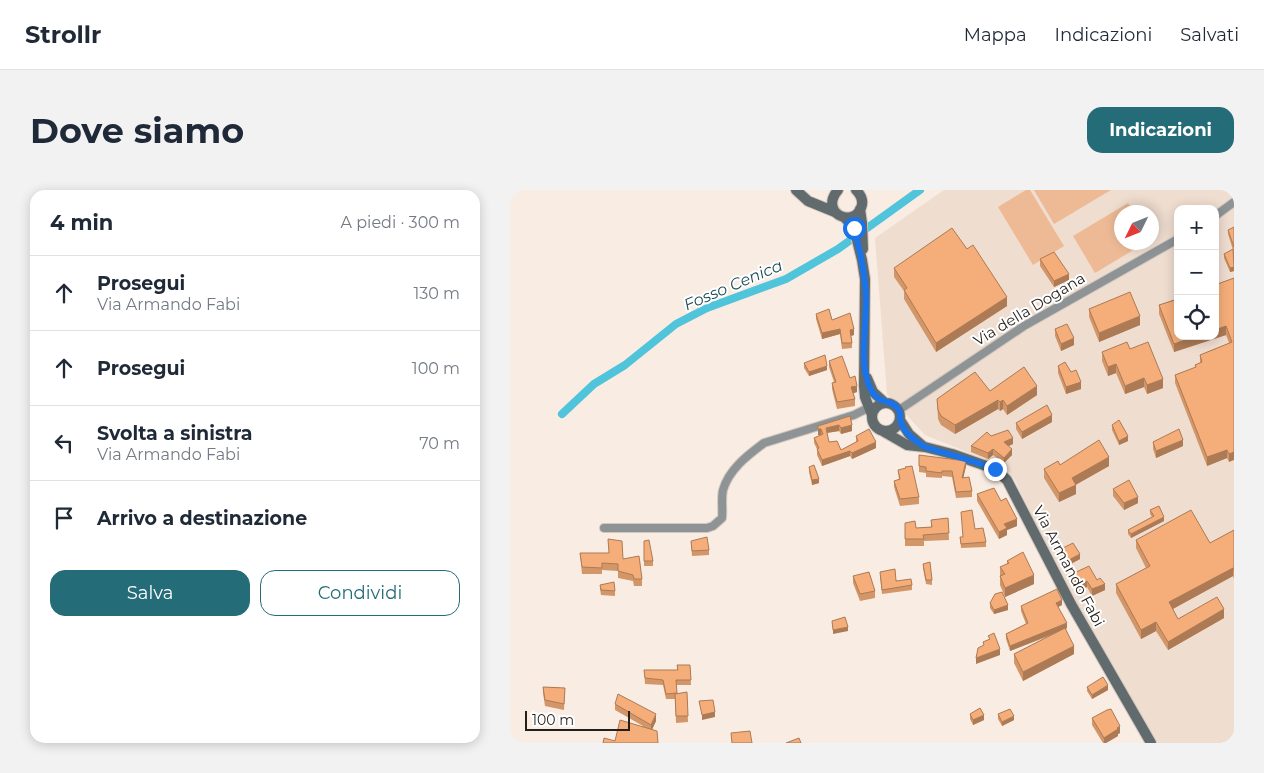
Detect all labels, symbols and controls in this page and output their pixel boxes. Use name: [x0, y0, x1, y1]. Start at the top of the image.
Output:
text: Strollr: [25, 20, 101, 49]
text: Mappa: [964, 24, 1027, 46]
text: Indicazioni: [1055, 24, 1152, 46]
text: Salvati: [1180, 24, 1239, 46]
button: Indicazioni: [1087, 107, 1234, 153]
text: Dove siamo: [30, 109, 244, 152]
north arrow: [1114, 205, 1159, 250]
map controls: [1174, 205, 1219, 340]
button: +: [1174, 205, 1219, 250]
text: 4 min: [50, 210, 113, 235]
text: A piedi · 300 m: [341, 213, 460, 232]
route start: [843, 217, 866, 240]
button: −: [1174, 250, 1219, 295]
water label: Fosso Cenica: [681, 256, 785, 314]
street label: Via della Dogana: [970, 268, 1088, 350]
text: Prosegui: [97, 272, 185, 295]
icon: ahead: [50, 279, 78, 307]
text: 130 m: [413, 284, 460, 303]
text: Via Armando Fabi: [97, 295, 240, 314]
button: locate: [1174, 295, 1219, 340]
icon: ahead: [50, 354, 78, 382]
text: Prosegui: [97, 357, 185, 380]
text: 100 m: [412, 359, 460, 378]
text: Svolta a sinistra: [97, 422, 252, 445]
icon: left: [50, 429, 78, 457]
text: 70 m: [419, 434, 460, 453]
text: Via Armando Fabi: [97, 445, 240, 464]
route end: [984, 458, 1007, 481]
street label: Via Armando Fabi: [1029, 502, 1109, 630]
icon: arrive: [50, 504, 78, 532]
text: Arrivo a destinazione: [97, 507, 307, 530]
button: Salva: [50, 570, 250, 616]
button: Condividi: [260, 570, 460, 616]
scale bar: [525, 708, 630, 731]
text: 100 m: [532, 711, 574, 729]

